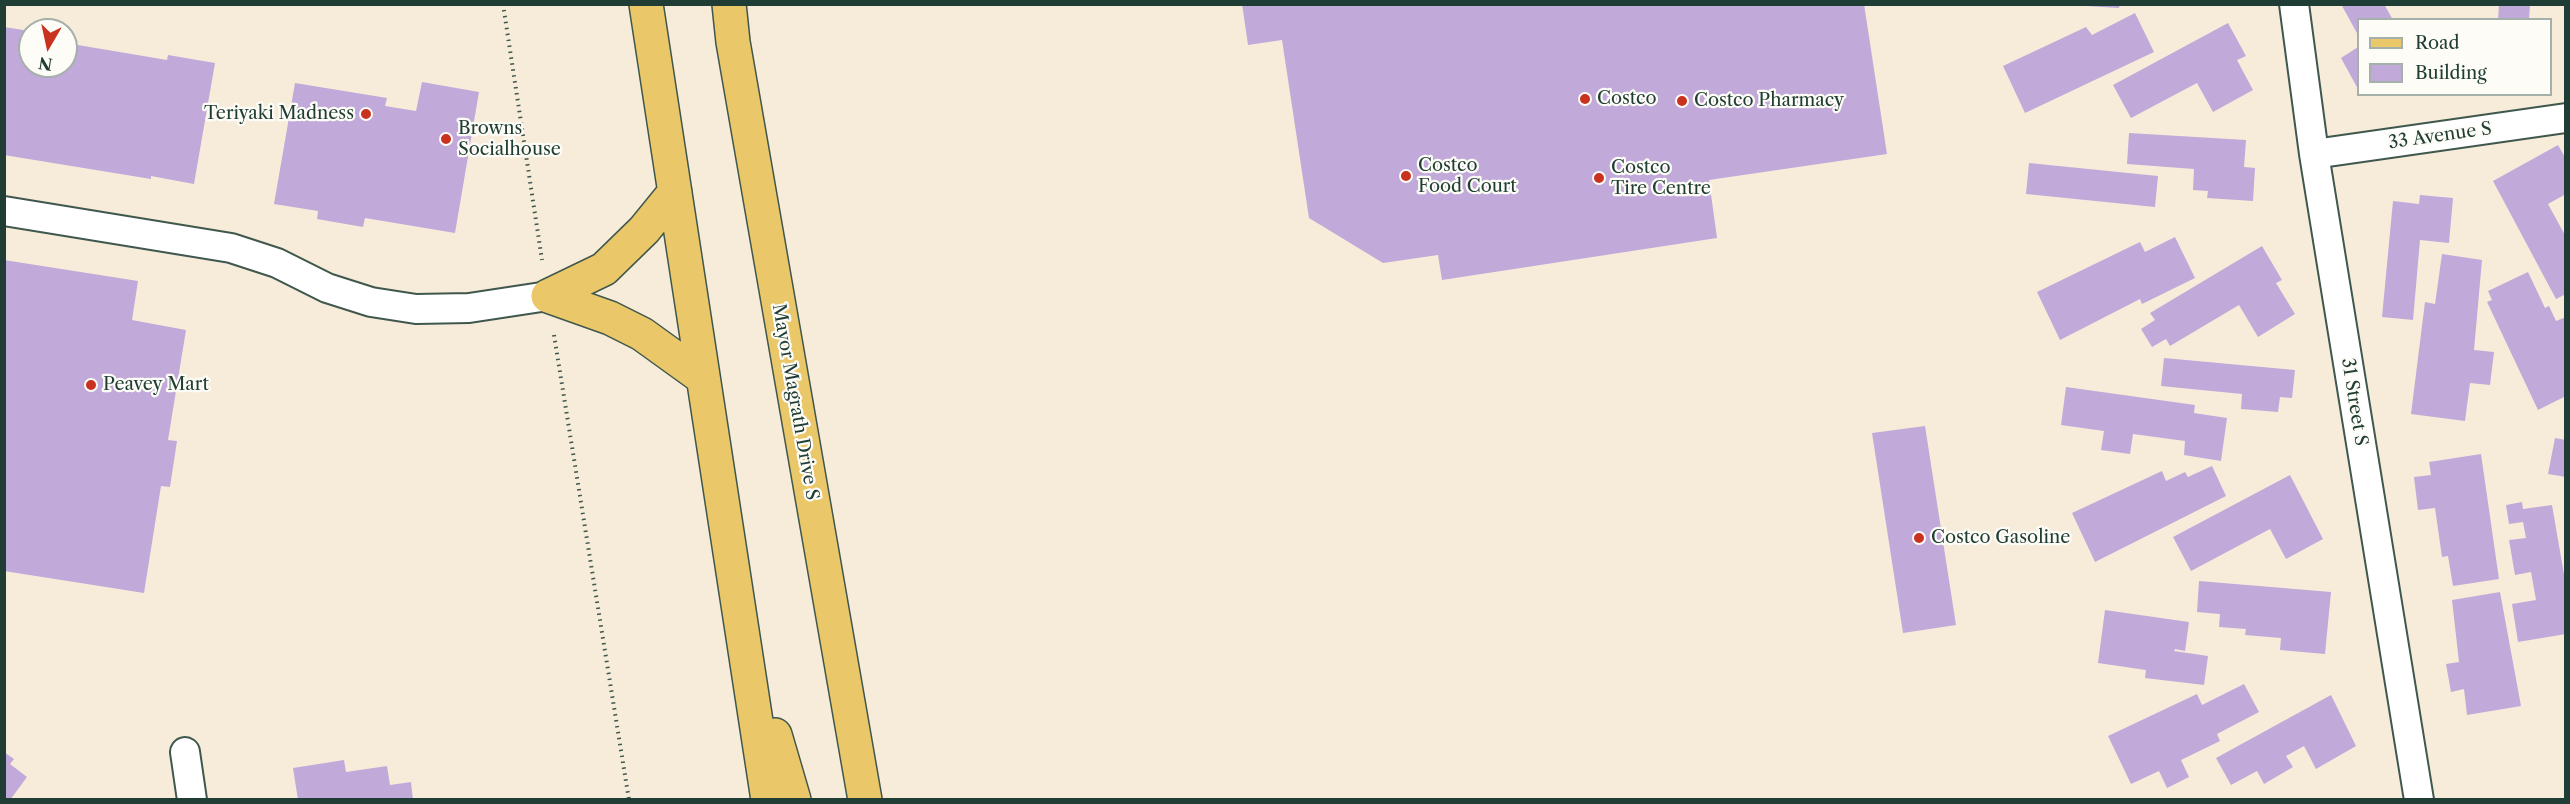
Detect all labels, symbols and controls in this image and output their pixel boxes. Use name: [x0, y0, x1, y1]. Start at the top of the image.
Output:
north arrow: [18, 18, 78, 78]
legend: [2357, 18, 2552, 96]
text: Road: [2415, 32, 2460, 54]
text: N: [37, 53, 54, 75]
text: Building: [2415, 62, 2487, 84]
place label: Costco: [1597, 88, 1656, 110]
place label: Costco Pharmacy: [1694, 90, 1844, 112]
marker: Costco: [1578, 92, 1592, 106]
marker: Costco Pharmacy: [1675, 94, 1689, 108]
place label: Teriyaki Madness: [204, 103, 354, 125]
marker: Teriyaki Madness: [359, 107, 373, 121]
place label: Browns Socialhouse: [458, 118, 561, 160]
street label: 33 Avenue S: [2387, 118, 2493, 154]
marker: Browns Socialhouse: [439, 132, 453, 146]
place label: Costco Food Court: [1418, 155, 1517, 198]
place label: Costco Tire Centre: [1611, 157, 1711, 200]
marker: Costco Food Court: [1399, 169, 1413, 183]
marker: Costco Tire Centre: [1592, 171, 1606, 185]
street label: Mayor Magrath Drive S: [767, 302, 823, 502]
street label: 31 Street S: [2336, 356, 2372, 448]
place label: Peavey Mart: [103, 374, 209, 396]
marker: Peavey Mart: [84, 378, 98, 392]
place label: Costco Gasoline: [1931, 527, 2070, 549]
marker: Costco Gasoline: [1912, 531, 1926, 545]

